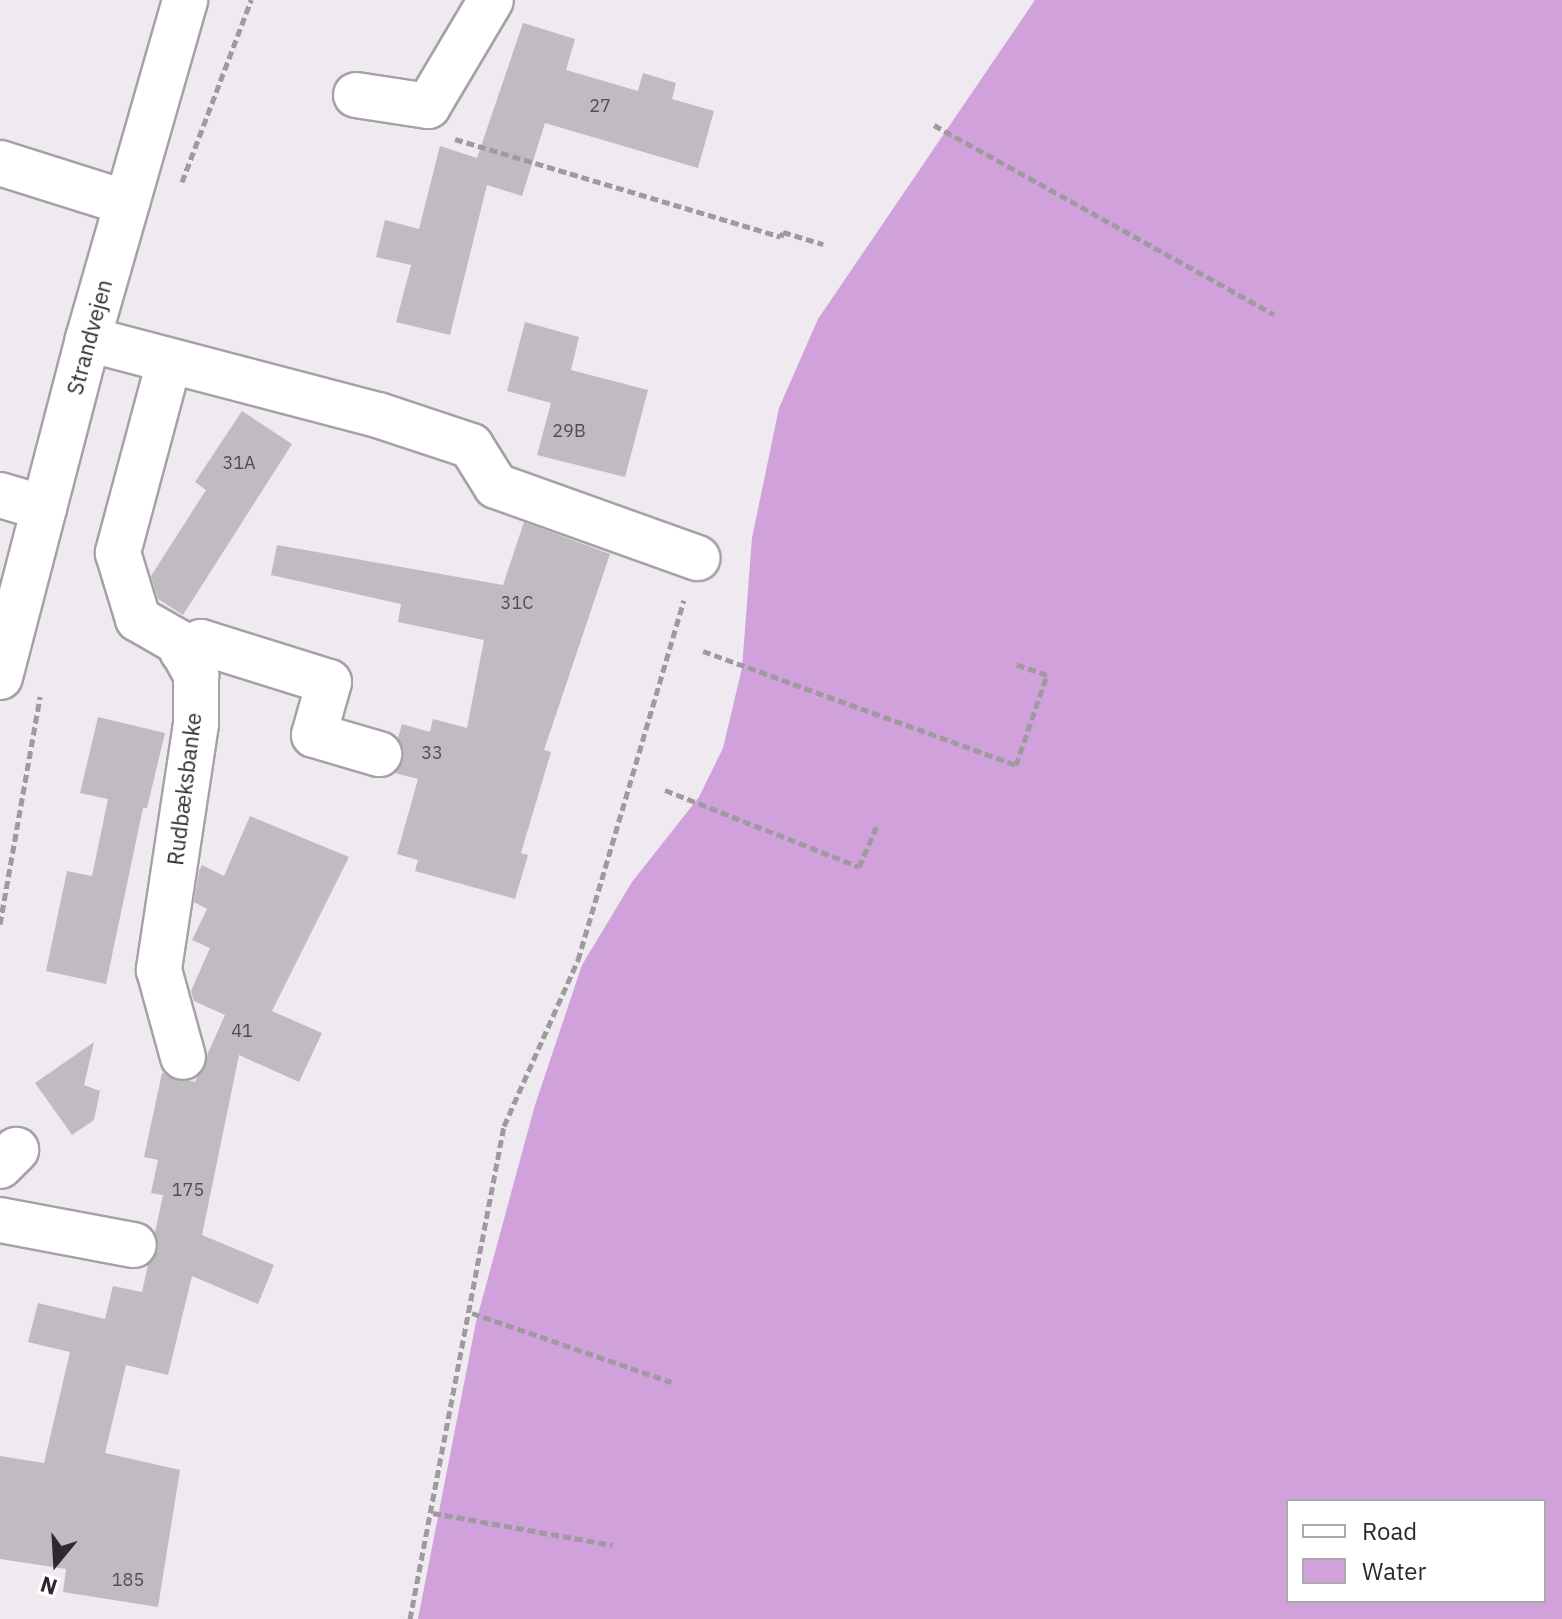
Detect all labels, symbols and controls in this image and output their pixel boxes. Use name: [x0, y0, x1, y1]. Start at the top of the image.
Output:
house number: 27: [589, 95, 611, 117]
street label: Strandvejen: [61, 276, 117, 398]
house number: 29B: [552, 420, 586, 442]
house number: 31A: [222, 452, 256, 474]
house number: 31C: [501, 592, 533, 614]
street label: Rudbæksbanke: [162, 711, 206, 867]
house number: 33: [421, 742, 443, 764]
house number: 41: [231, 1020, 253, 1042]
house number: 175: [172, 1179, 204, 1201]
legend: [1286, 1499, 1546, 1603]
text: Road: [1362, 1515, 1417, 1547]
north arrow: [16, 1523, 96, 1603]
text: Water: [1362, 1555, 1426, 1587]
house number: 185: [112, 1569, 144, 1591]
text: N: [36, 1570, 60, 1603]

